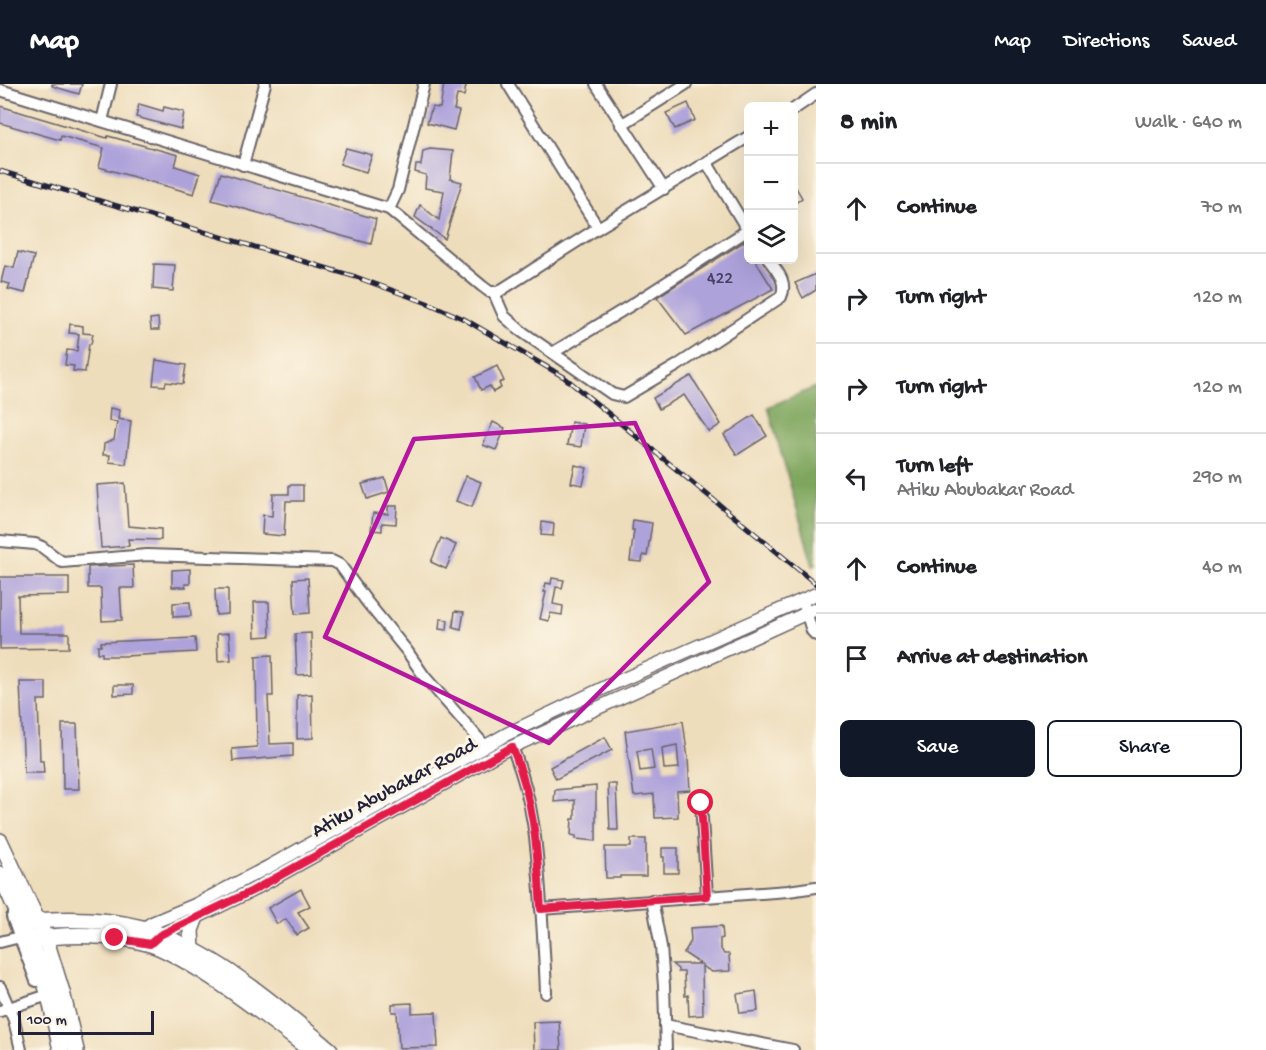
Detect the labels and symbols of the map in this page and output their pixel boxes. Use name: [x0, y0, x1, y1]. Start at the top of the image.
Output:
house number: 422: [707, 269, 733, 290]
street label: Atiku Abubakar Road: [308, 732, 483, 845]
route start: [687, 789, 713, 815]
route end: [101, 924, 127, 950]
scale bar: [18, 1008, 154, 1036]

